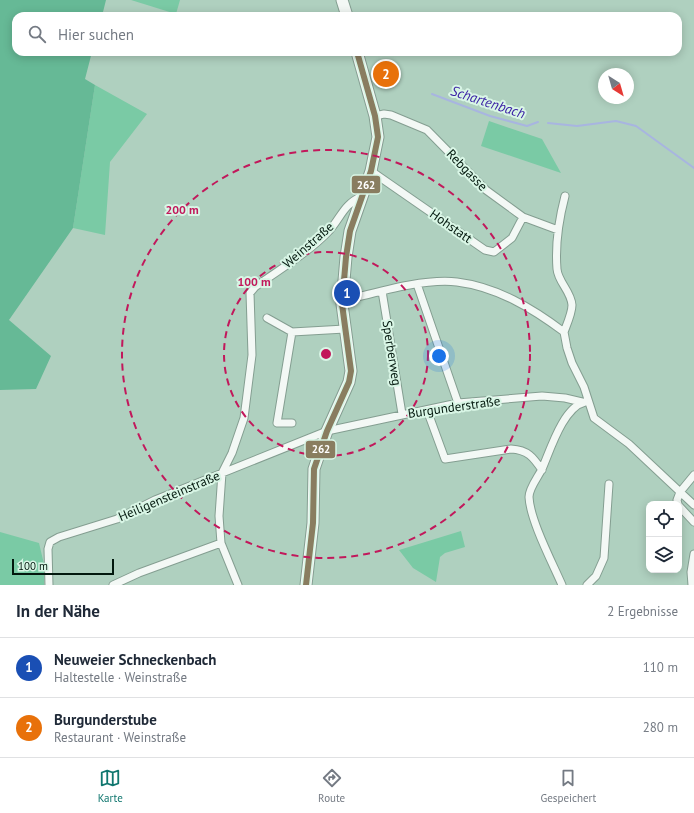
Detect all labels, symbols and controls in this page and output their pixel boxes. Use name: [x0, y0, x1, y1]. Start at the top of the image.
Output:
search box: [12, 12, 682, 56]
icon: search: [26, 23, 48, 45]
text: Hier suchen: [58, 25, 134, 44]
pin: 2: [373, 59, 399, 89]
north arrow: [598, 68, 634, 104]
water label: Schartenbach: [448, 81, 528, 123]
street label: Rebgasse: [443, 145, 491, 195]
line badge: 262: [351, 175, 381, 194]
text: 262: [357, 178, 375, 192]
text: 200 m: [165, 202, 199, 217]
street label: Hohstatt: [426, 205, 476, 247]
street label: Weinstraße: [279, 218, 337, 272]
text: 100 m: [237, 274, 271, 289]
pin: 1: [334, 278, 360, 308]
street label: Sperberweg: [378, 319, 406, 387]
your location: [429, 346, 449, 366]
centre of rings: [319, 347, 333, 361]
street label: Burgunderstraße: [407, 392, 501, 422]
line badge: 262: [305, 440, 336, 459]
text: 262: [312, 442, 330, 456]
street label: Heiligensteinstraße: [116, 467, 222, 525]
map controls: [646, 501, 682, 573]
button: locate: [646, 501, 682, 537]
button: layers: [646, 537, 682, 573]
scale bar: [12, 557, 114, 576]
text: 100 m: [18, 559, 48, 573]
text: In der Nähe: [16, 600, 100, 622]
text: 2 Ergebnisse: [607, 603, 678, 620]
text: Neuweier Schneckenbach: [54, 650, 217, 669]
text: 1: [25, 659, 33, 676]
text: 110 m: [643, 659, 678, 676]
text: Haltestelle · Weinstraße: [54, 669, 187, 686]
text: Burgunderstube: [54, 710, 157, 729]
text: 2: [25, 719, 33, 736]
text: 280 m: [643, 719, 678, 736]
text: Restaurant · Weinstraße: [54, 729, 186, 746]
tab: Karte: [98, 767, 123, 805]
tab: Route: [318, 767, 345, 805]
tab: Gespeichert: [540, 767, 596, 805]

